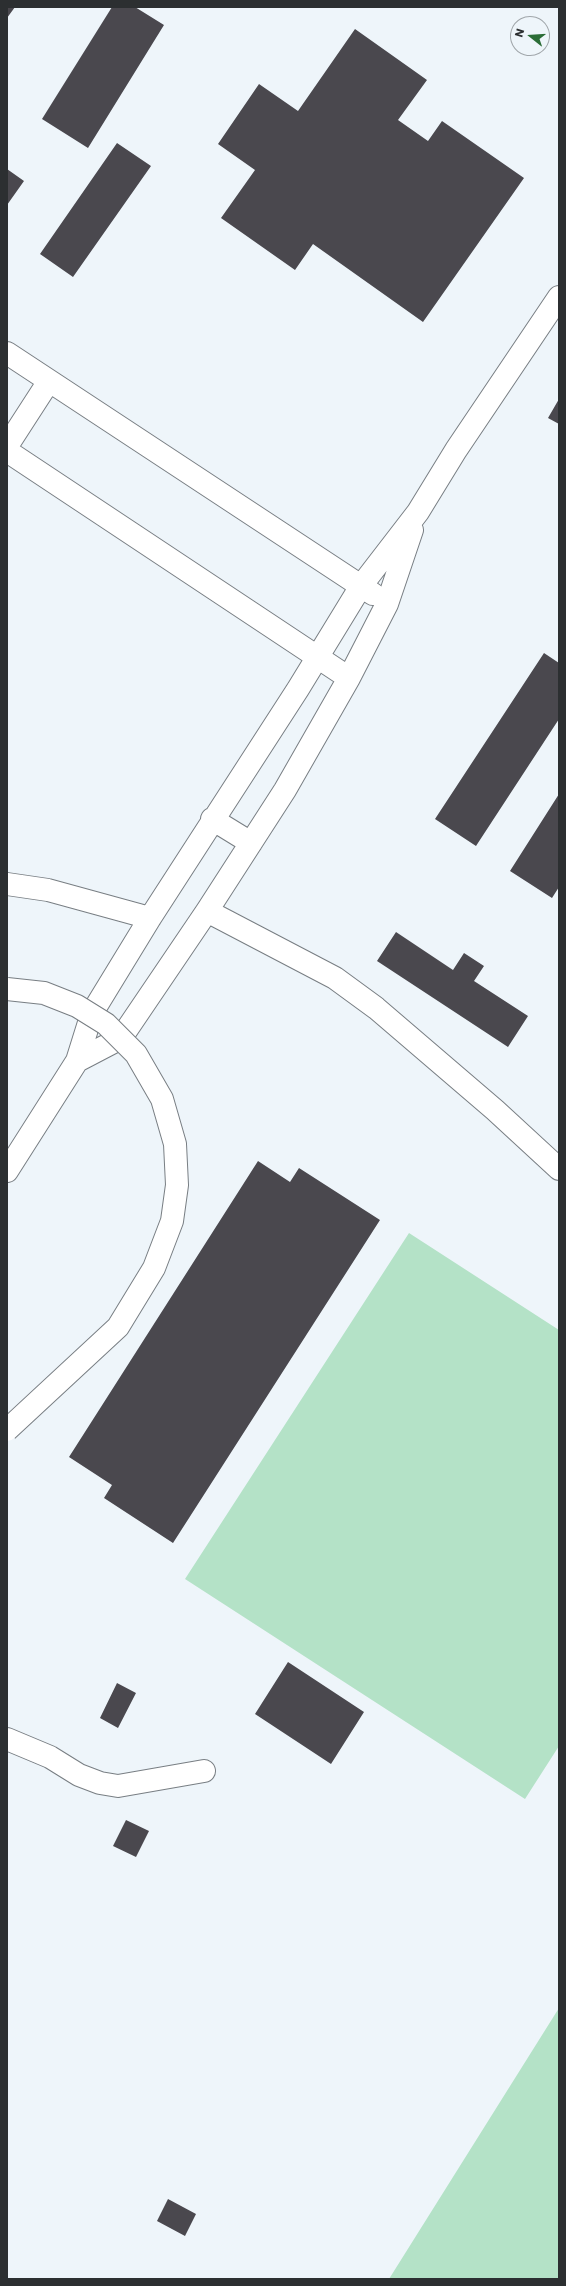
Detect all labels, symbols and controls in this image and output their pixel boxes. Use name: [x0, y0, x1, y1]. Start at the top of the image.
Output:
north arrow: [510, 16, 550, 56]
text: N: [511, 26, 528, 39]

